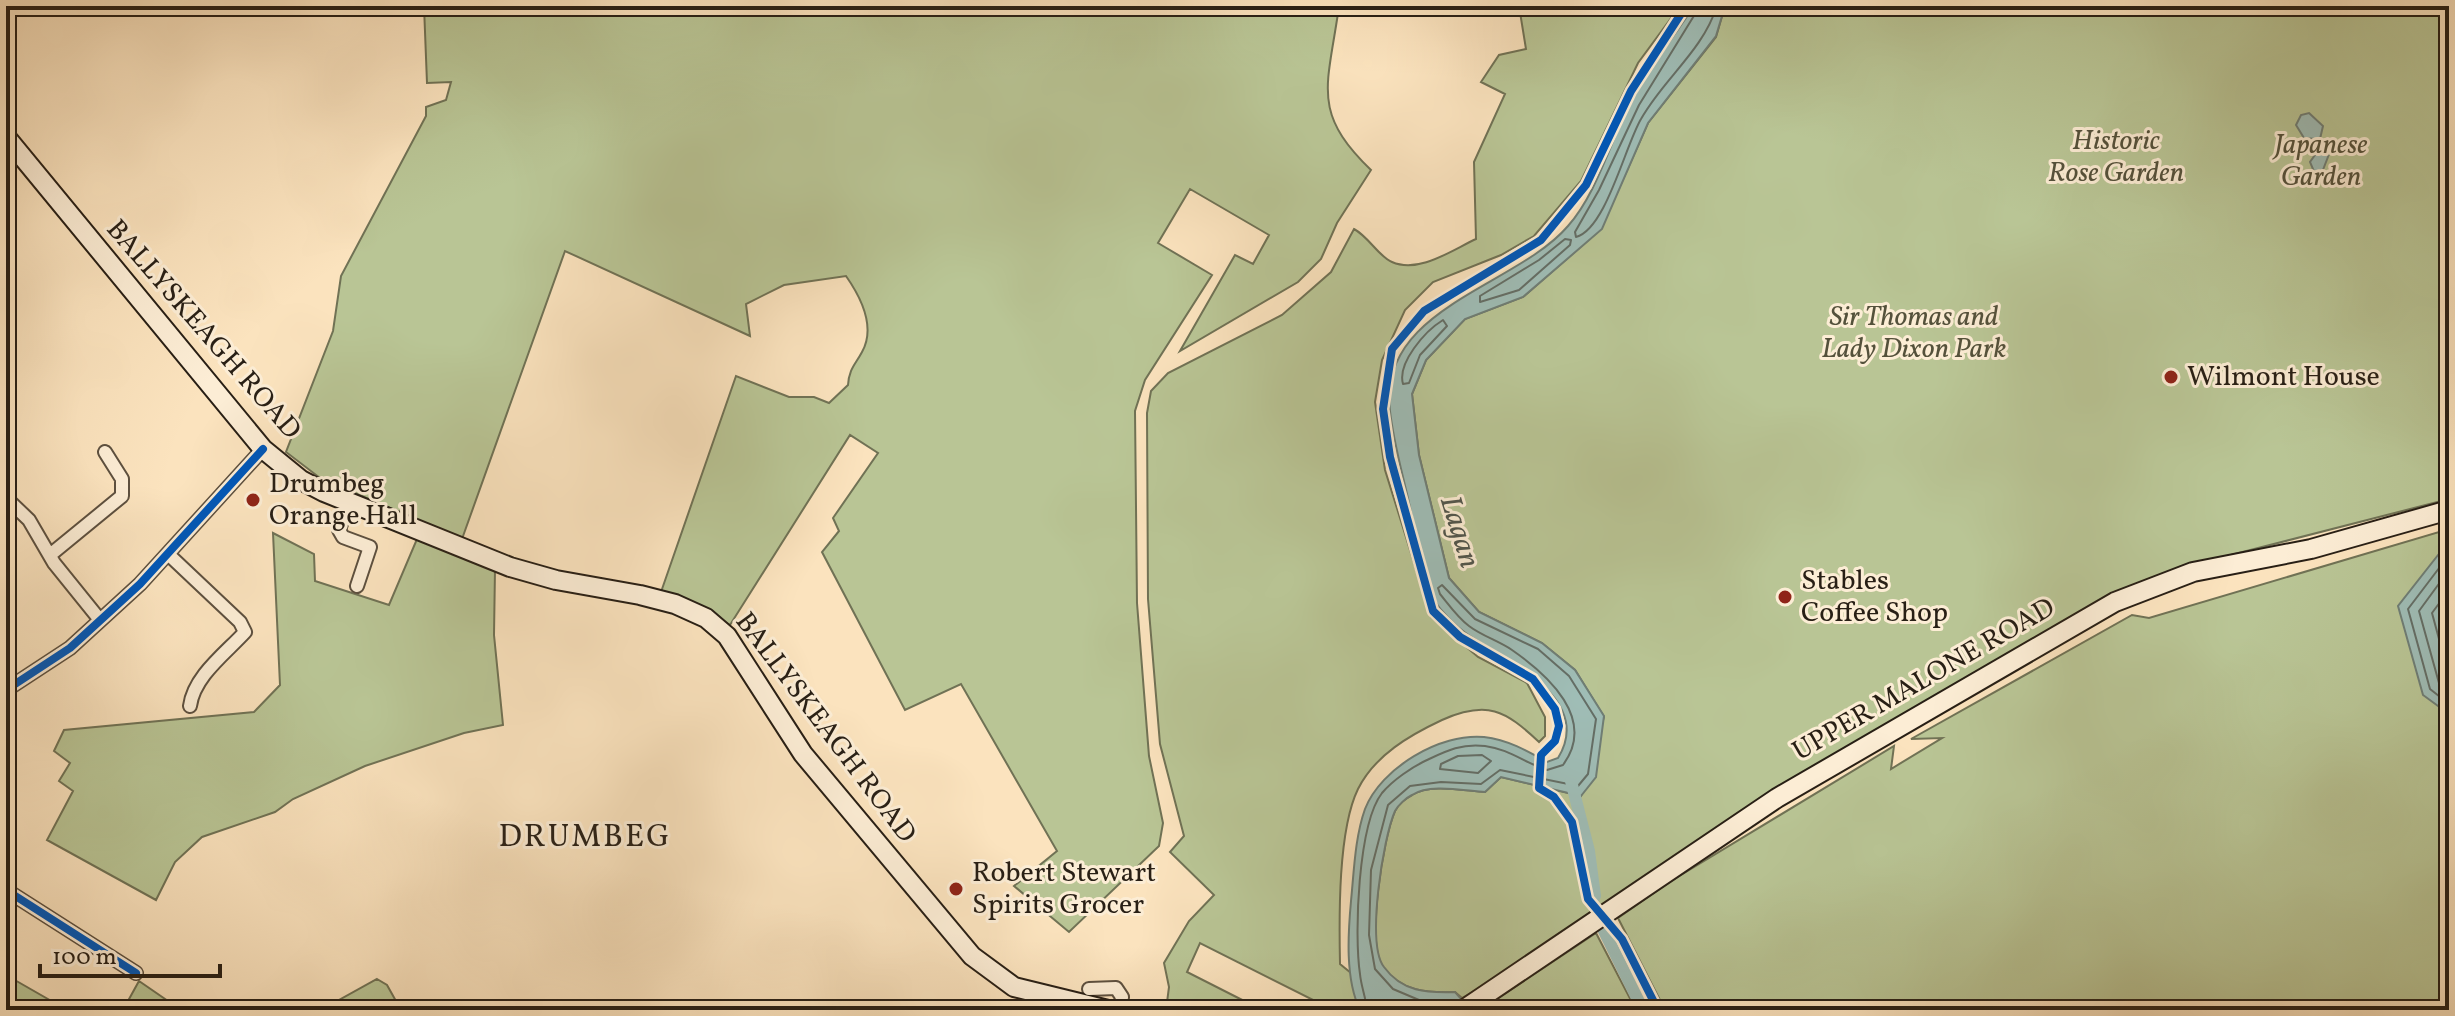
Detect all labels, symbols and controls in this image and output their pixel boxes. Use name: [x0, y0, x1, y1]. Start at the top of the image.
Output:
park label: Historic Rose Garden: [2048, 122, 2184, 193]
park label: Japanese Garden: [2271, 126, 2368, 197]
street label: BALLYSKEAGH ROAD: [96, 211, 310, 449]
park label: Sir Thomas and Lady Dixon Park: [1821, 298, 2007, 369]
place label: Wilmont House: [2187, 358, 2380, 397]
marker: Wilmont House: [2162, 368, 2180, 386]
place label: Drumbeg Orange Hall: [269, 465, 417, 536]
marker: Drumbeg Orange Hall: [244, 491, 262, 509]
water label: Lagan: [1428, 491, 1490, 573]
place label: Stables Coffee Shop: [1801, 562, 1948, 633]
marker: Stables Coffee Shop: [1776, 588, 1794, 606]
street label: UPPER MALONE ROAD: [1785, 589, 2063, 771]
street label: BALLYSKEAGH ROAD: [725, 604, 925, 852]
district label: DRUMBEG: [498, 816, 672, 860]
place label: Robert Stewart Spirits Grocer: [972, 854, 1156, 925]
marker: Robert Stewart Spirits Grocer: [947, 880, 965, 898]
scale bar: [40, 928, 220, 978]
text: 100 m: [52, 941, 117, 975]

